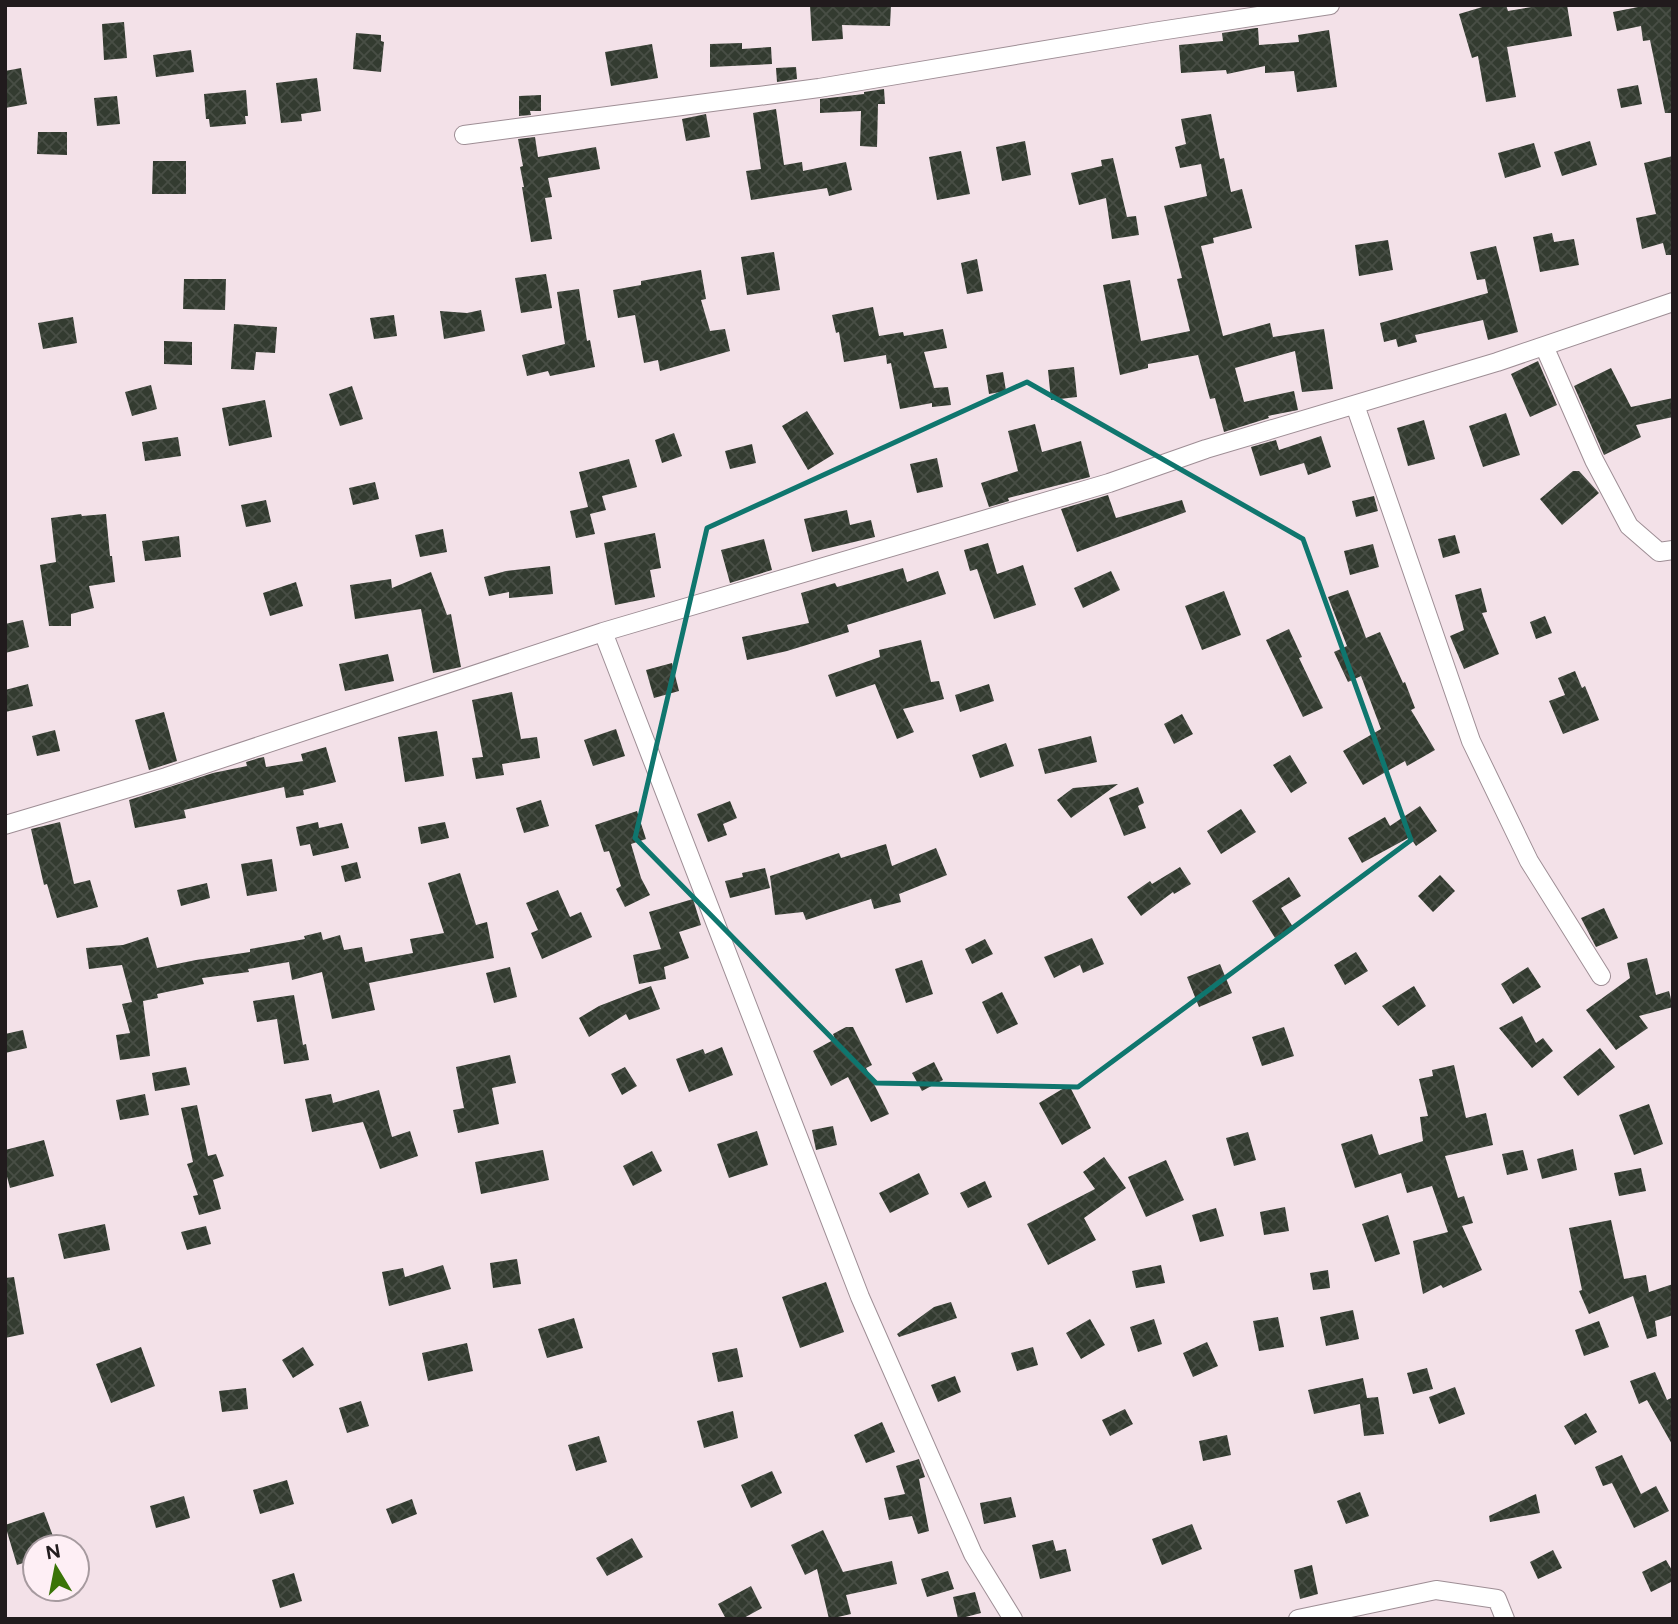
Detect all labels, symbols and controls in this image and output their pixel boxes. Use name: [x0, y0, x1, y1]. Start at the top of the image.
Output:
north arrow: [21, 1533, 91, 1603]
text: N: [44, 1539, 62, 1564]

